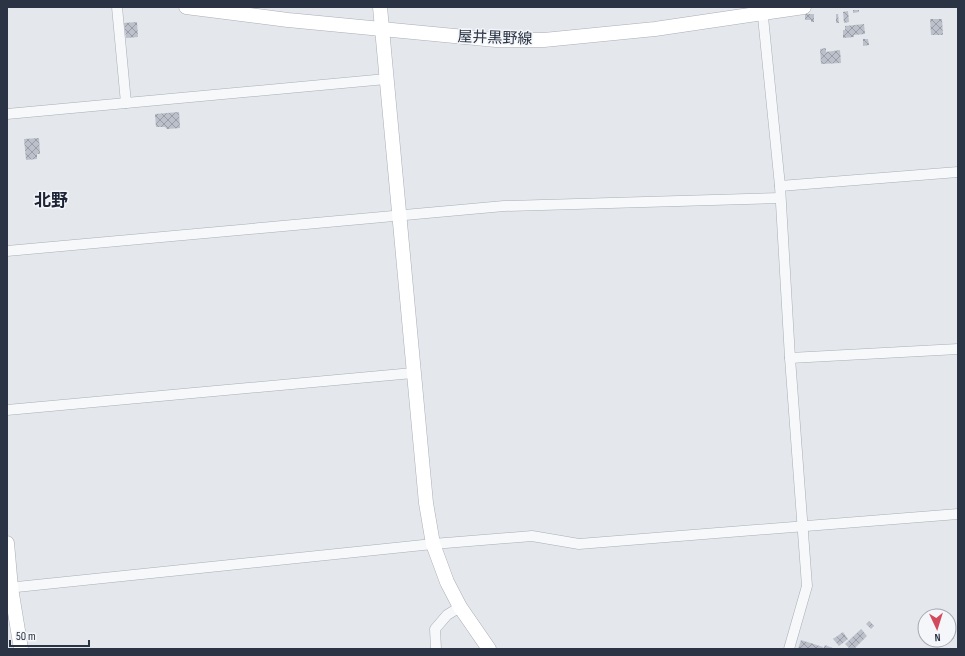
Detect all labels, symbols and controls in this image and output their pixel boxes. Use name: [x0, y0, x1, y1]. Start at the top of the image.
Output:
street label: 屋井黒野線: [457, 27, 533, 49]
district label: 北野: [34, 191, 68, 211]
north arrow: [917, 608, 957, 648]
scale bar: [10, 622, 89, 648]
text: 50 m: [16, 629, 36, 644]
text: N: [934, 631, 941, 644]

